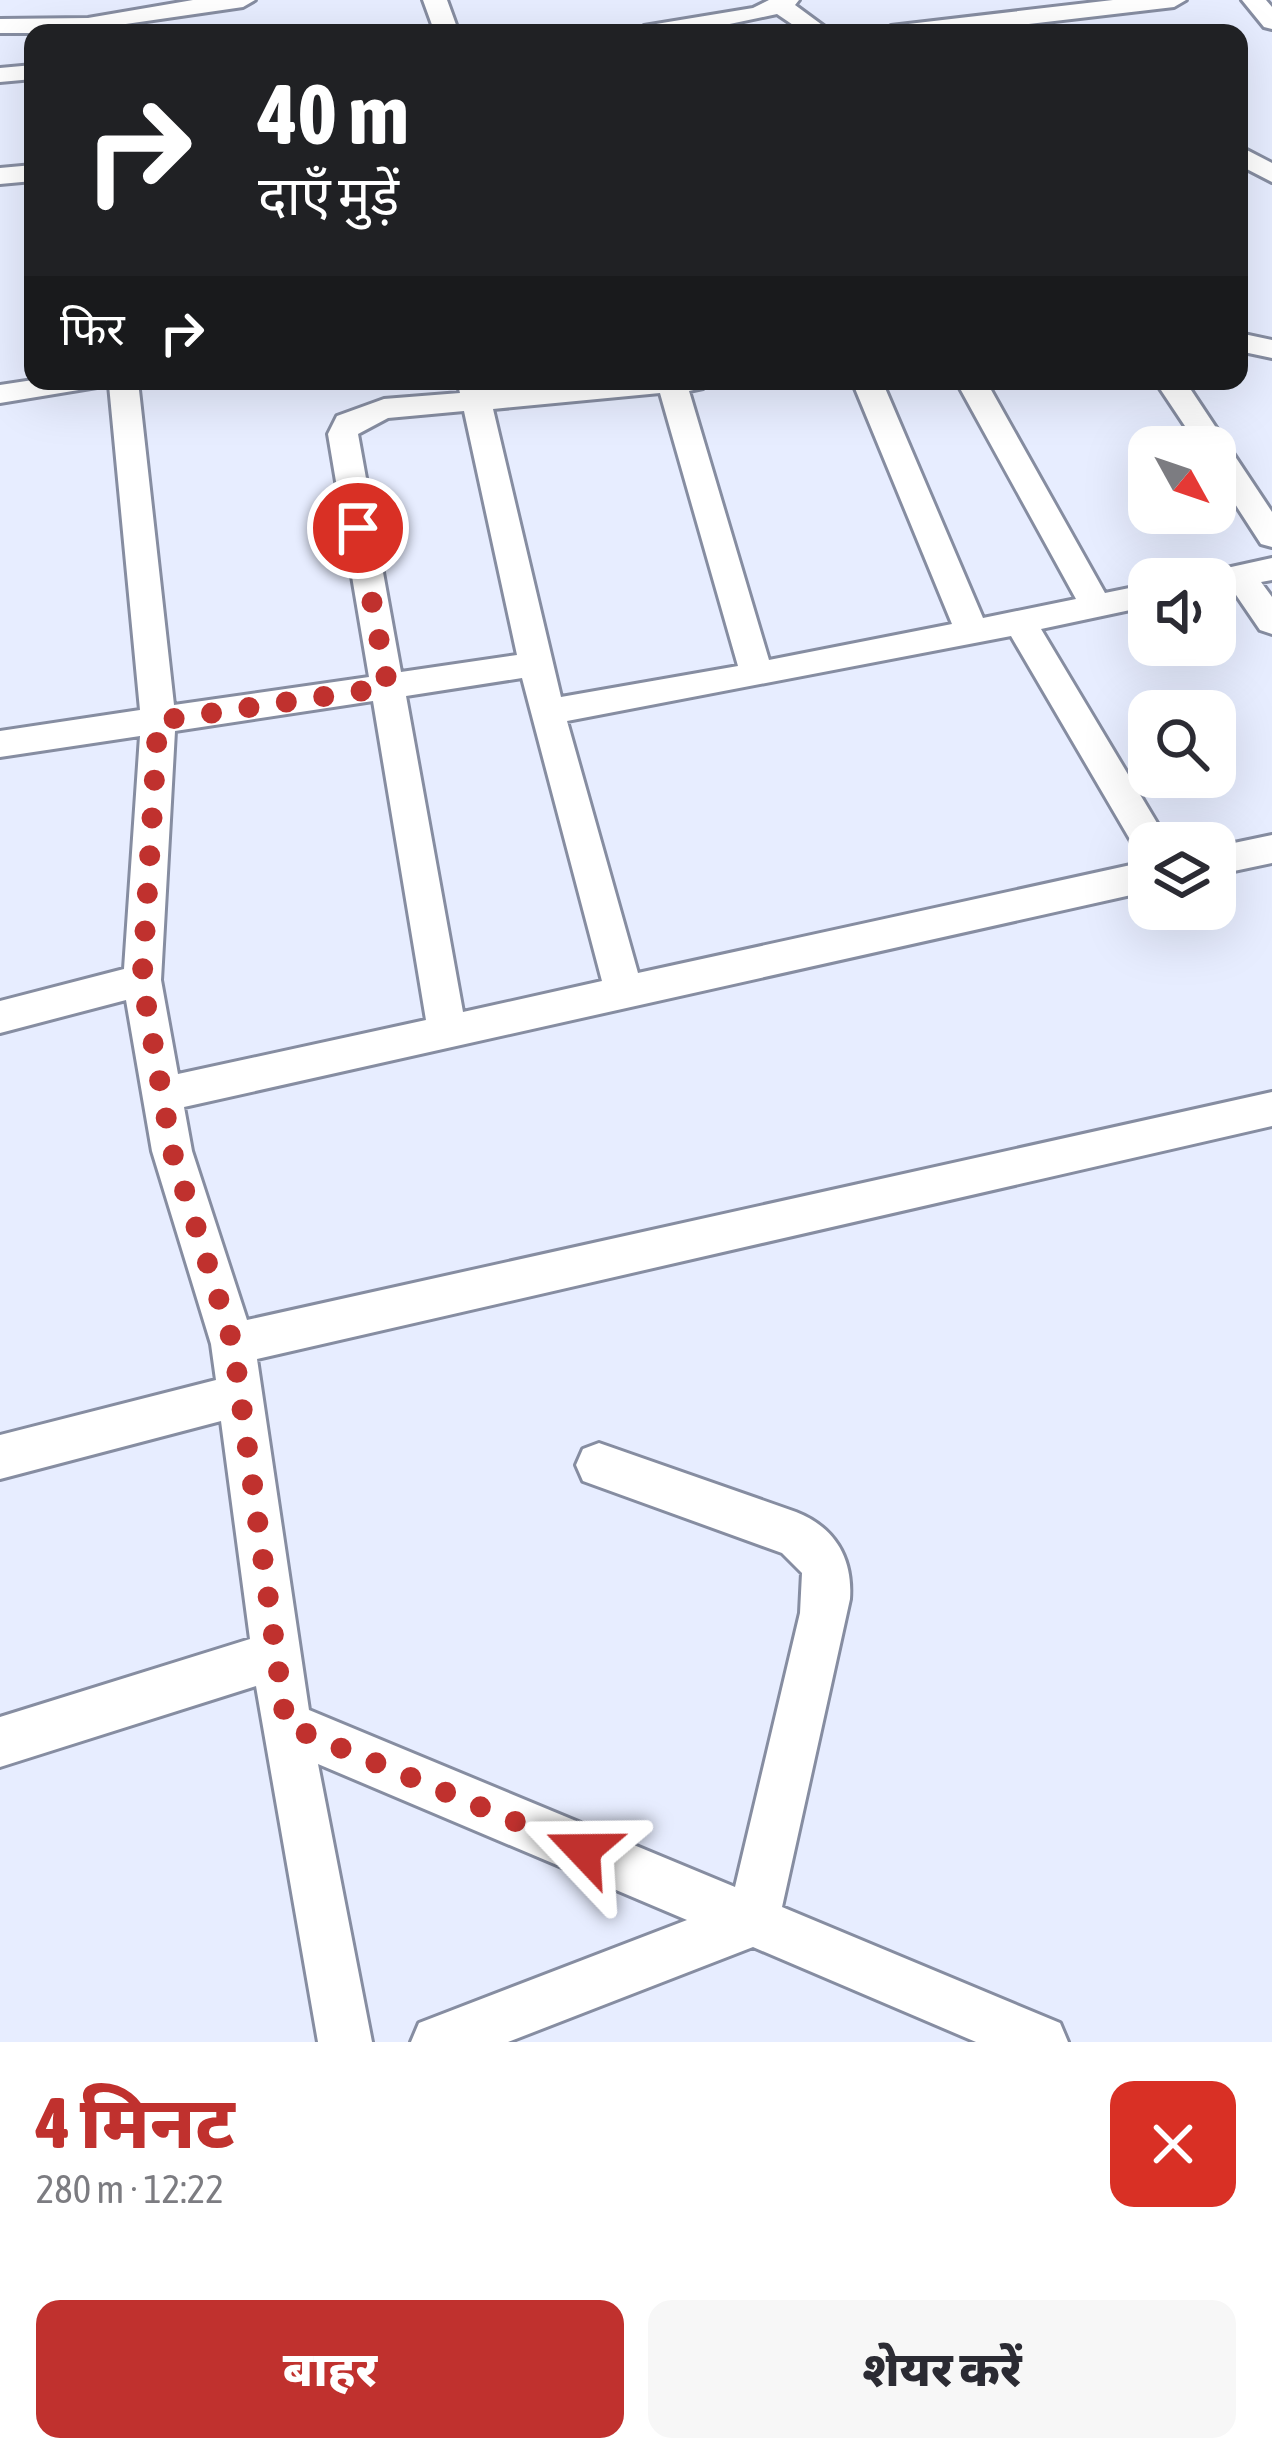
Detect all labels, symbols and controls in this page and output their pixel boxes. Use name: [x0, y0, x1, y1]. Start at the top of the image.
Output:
text: 40 m: [258, 66, 409, 162]
icon: right: [60, 72, 216, 228]
text: दाएँ मुड़ें: [258, 165, 399, 226]
icon: right: [149, 300, 215, 366]
text: फिर: [60, 303, 125, 355]
north arrow: [1128, 426, 1236, 534]
map controls: [1128, 426, 1236, 930]
pin: [307, 477, 409, 579]
icon: arrive: [325, 495, 391, 561]
button: sound: [1128, 558, 1236, 666]
button: search: [1128, 690, 1236, 798]
button: layers: [1128, 822, 1236, 930]
position arrow: [520, 1787, 646, 1913]
text: 4 मिनट: [36, 2081, 235, 2163]
button: close: [1110, 2081, 1236, 2207]
text: 280 m · 12:22: [36, 2167, 224, 2211]
button: बाहर: [36, 2300, 624, 2438]
button: शेयर करें: [648, 2300, 1236, 2438]

